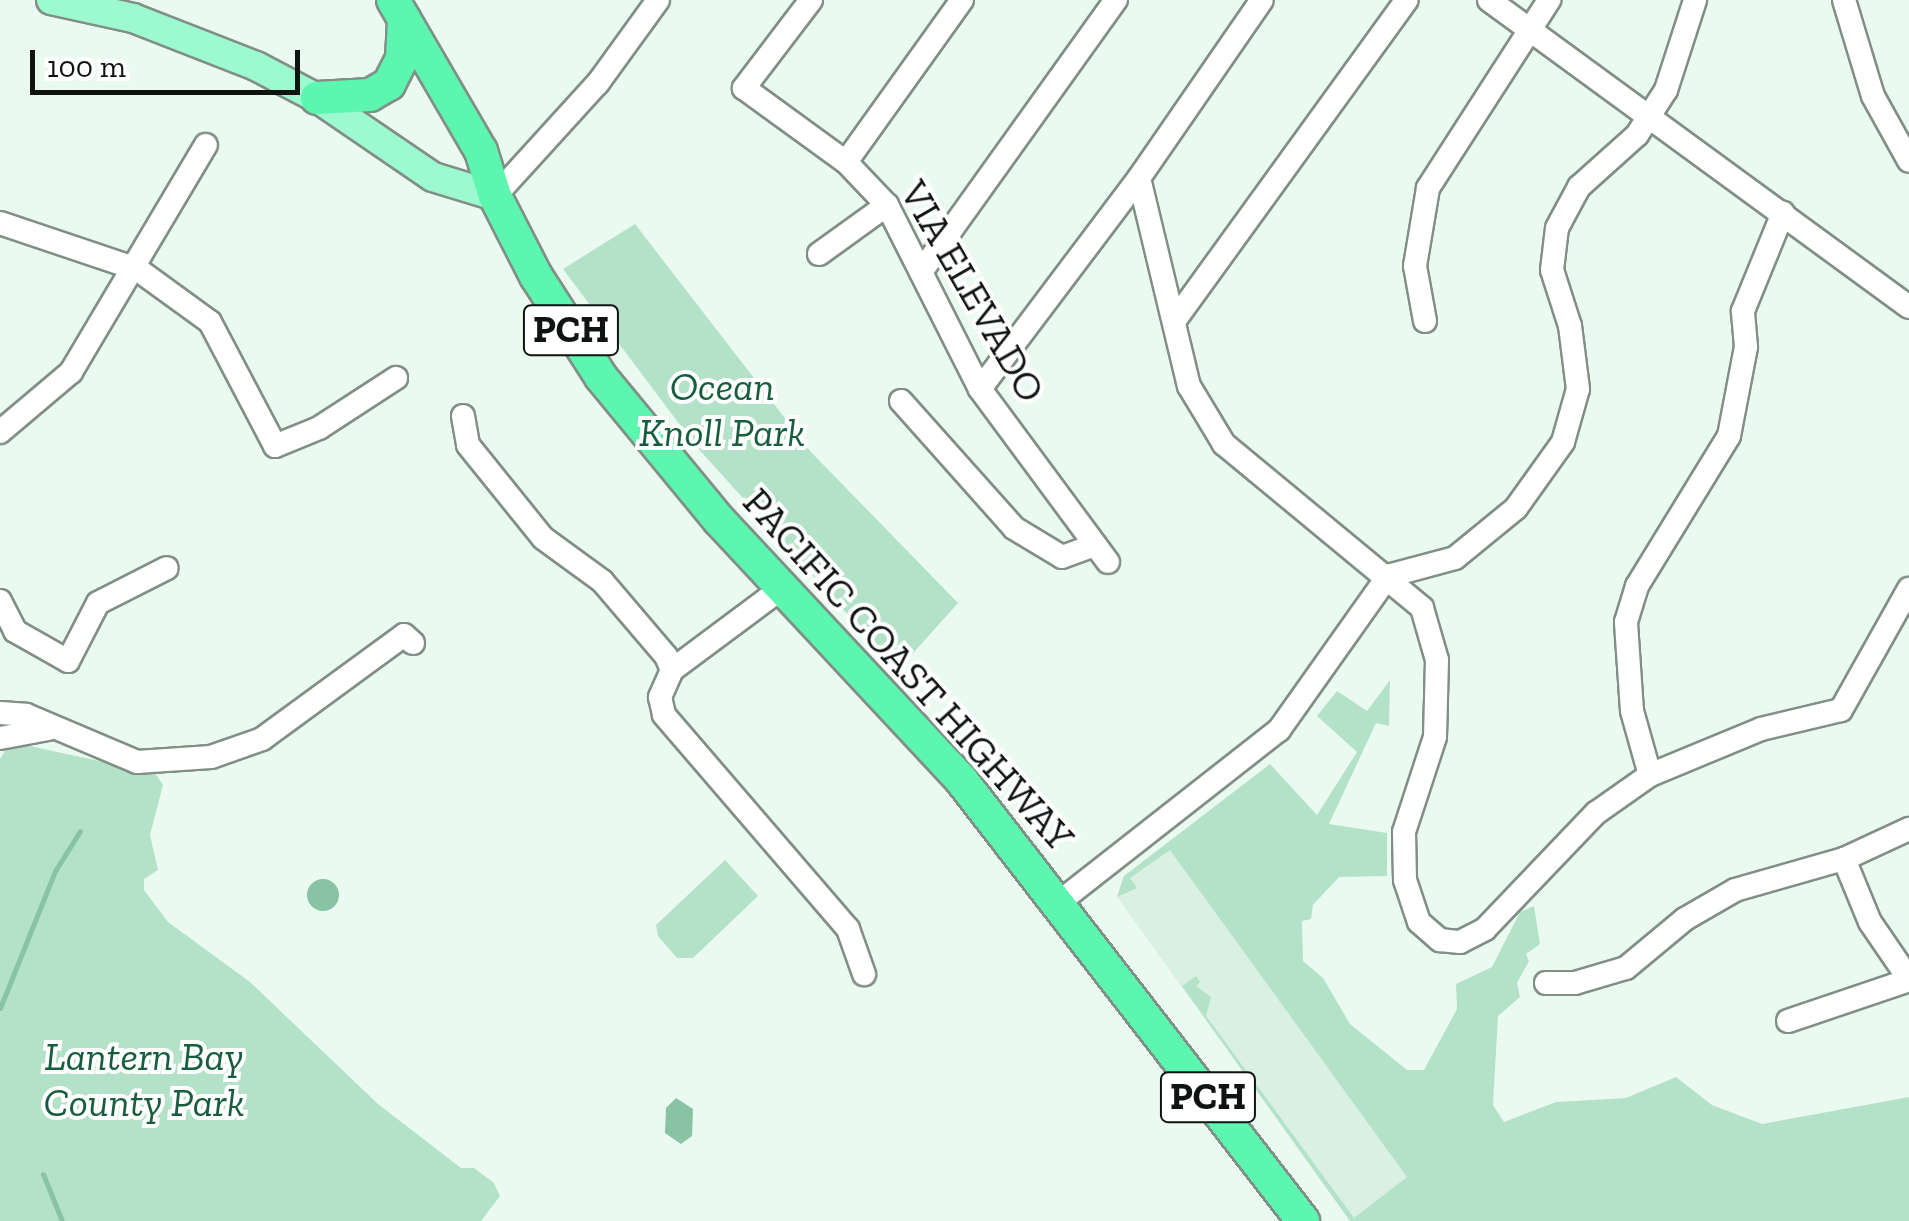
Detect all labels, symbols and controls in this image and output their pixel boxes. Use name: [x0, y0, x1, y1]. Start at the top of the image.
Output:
scale bar: [35, 30, 305, 92]
text: 100 m: [47, 49, 126, 85]
street label: VIA ELEVADO: [890, 171, 1056, 411]
road number: PCH: [521, 297, 621, 363]
park label: Ocean Knoll Park: [639, 362, 805, 456]
street label: PACIFIC COAST HIGHWAY: [733, 478, 1085, 860]
park label: Lantern Bay County Park: [43, 1032, 245, 1126]
road number: PCH: [1158, 1064, 1258, 1130]

